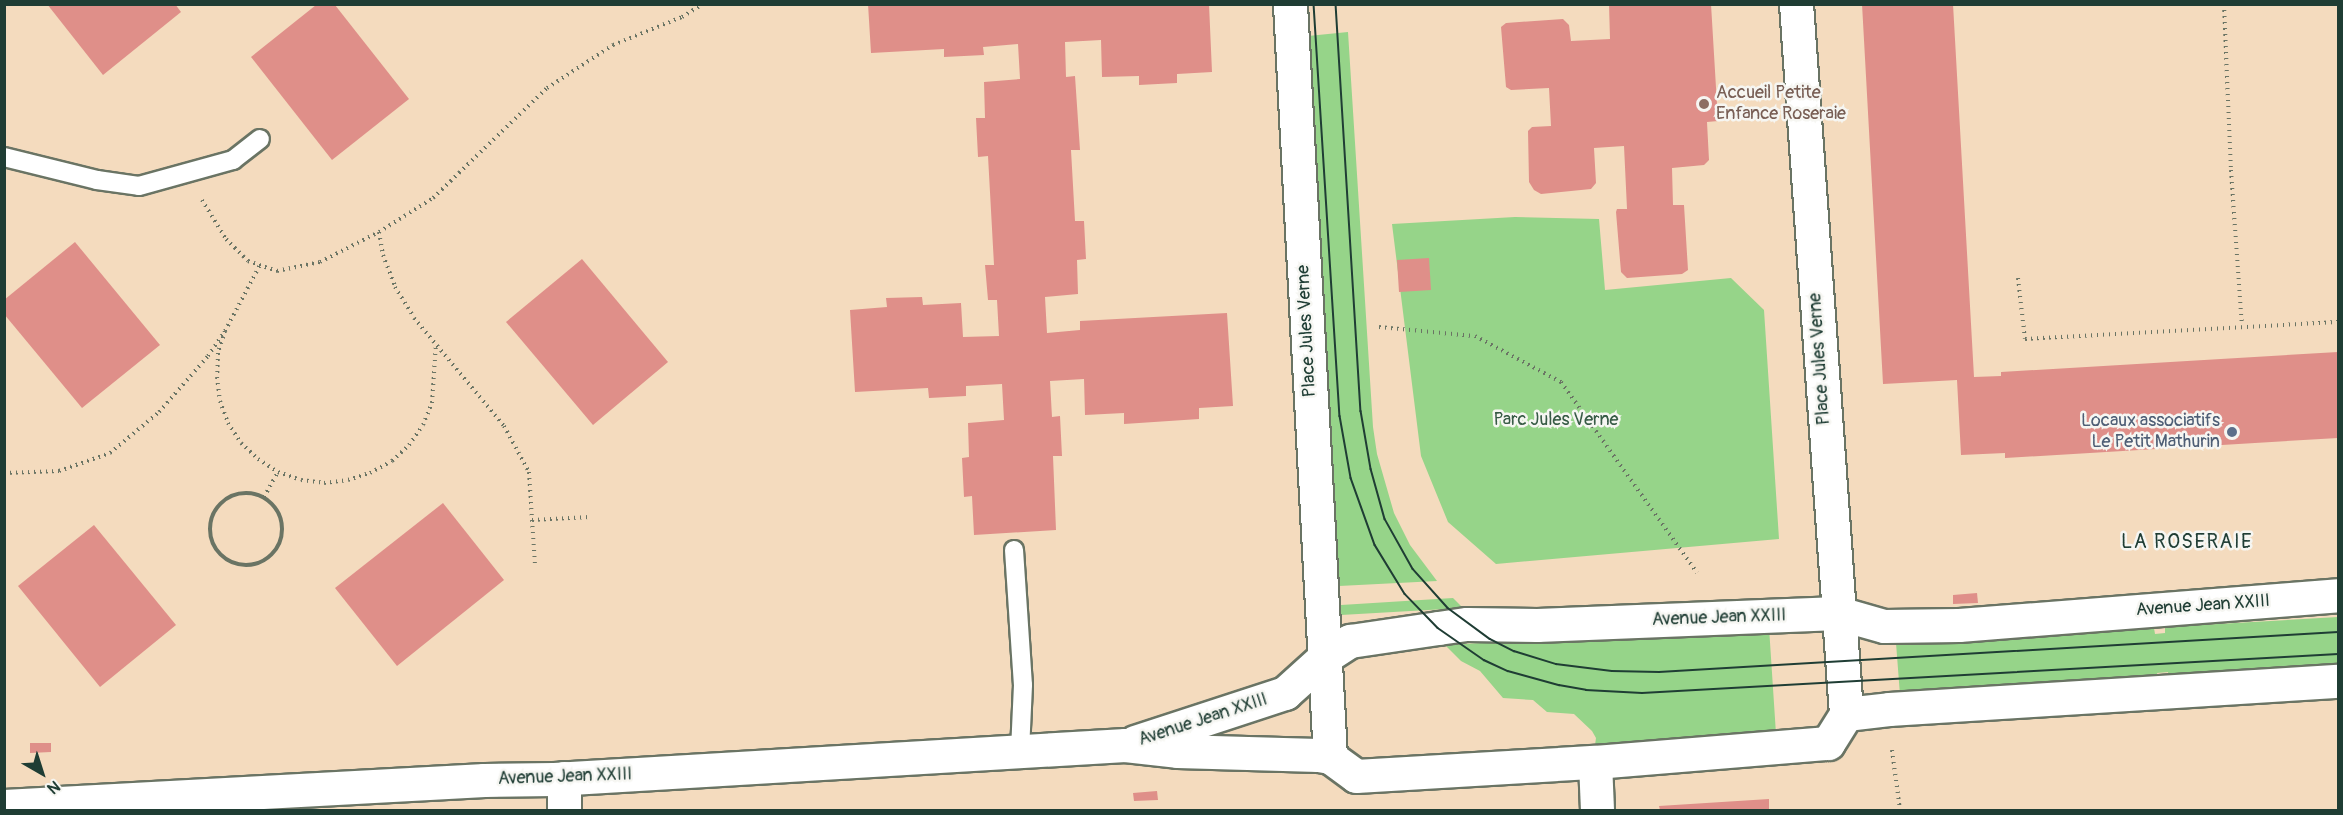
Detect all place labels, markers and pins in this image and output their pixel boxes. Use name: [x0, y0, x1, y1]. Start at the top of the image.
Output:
place label: Accueil Petite Enfance Roseraie: [1716, 83, 1846, 125]
marker: Accueil Petite Enfance Roseraie: [1697, 97, 1711, 111]
place label: Locaux associatifs Le Petit Mathurin: [2081, 411, 2220, 454]
marker: Locaux associatifs Le Petit Mathurin: [2225, 425, 2239, 439]

